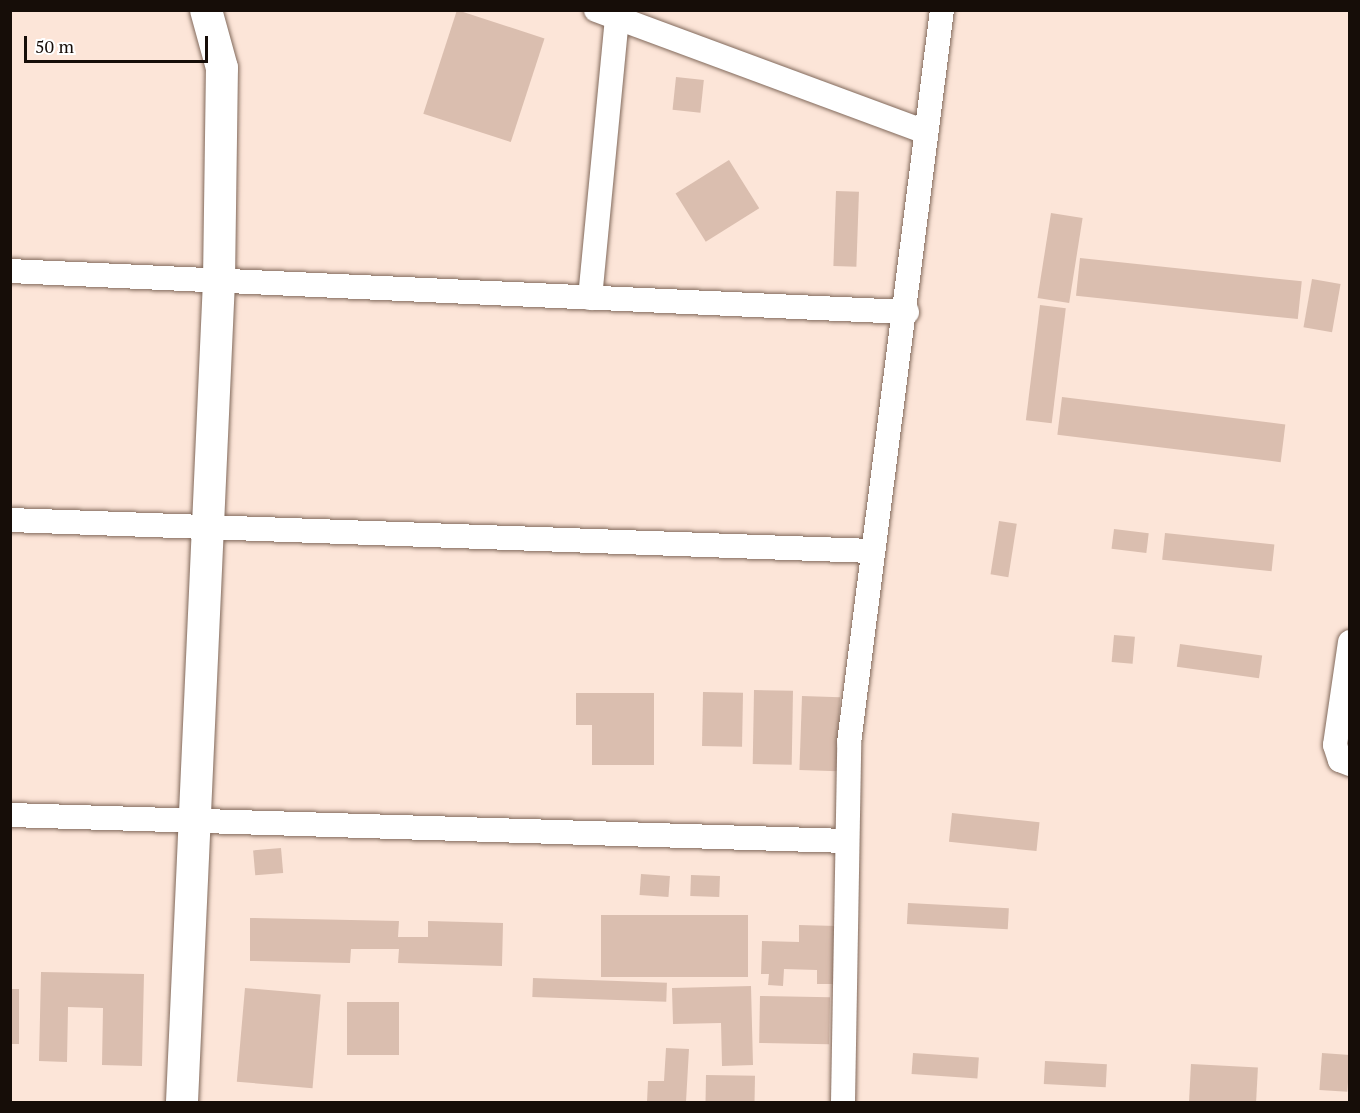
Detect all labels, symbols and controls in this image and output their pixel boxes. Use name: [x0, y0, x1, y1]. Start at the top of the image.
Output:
scale bar: [27, 24, 212, 62]
text: 50 m: [35, 34, 74, 58]

